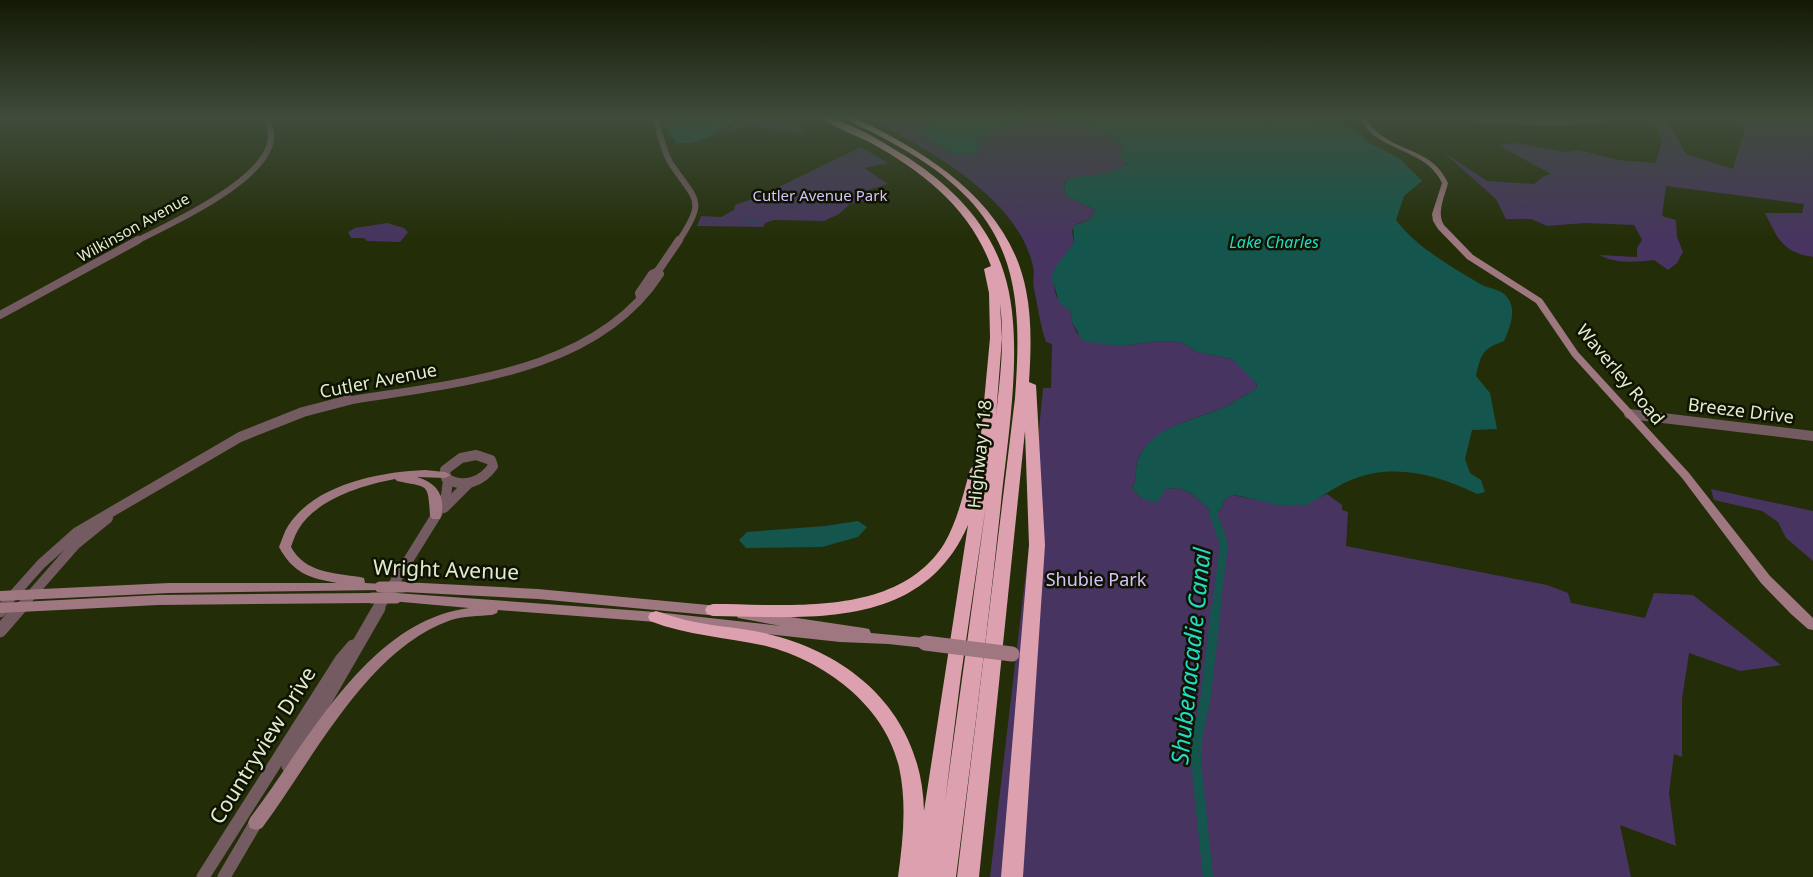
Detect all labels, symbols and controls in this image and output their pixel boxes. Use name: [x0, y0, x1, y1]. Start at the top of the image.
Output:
park label: Cutler Avenue Park: [753, 185, 887, 205]
street label: Wilkinson Avenue: [74, 188, 192, 266]
water label: Lake Charles: [1229, 231, 1319, 253]
street label: Waverley Road: [1572, 318, 1670, 430]
street label: Cutler Avenue: [317, 357, 439, 403]
street label: Breeze Drive: [1687, 392, 1795, 428]
street label: Highway 118: [961, 398, 997, 510]
water label: Shubenacadie Canal: [1162, 545, 1218, 766]
street label: Wright Avenue: [373, 552, 519, 586]
park label: Shubie Park: [1046, 567, 1147, 591]
street label: Countryview Drive: [202, 661, 322, 829]

